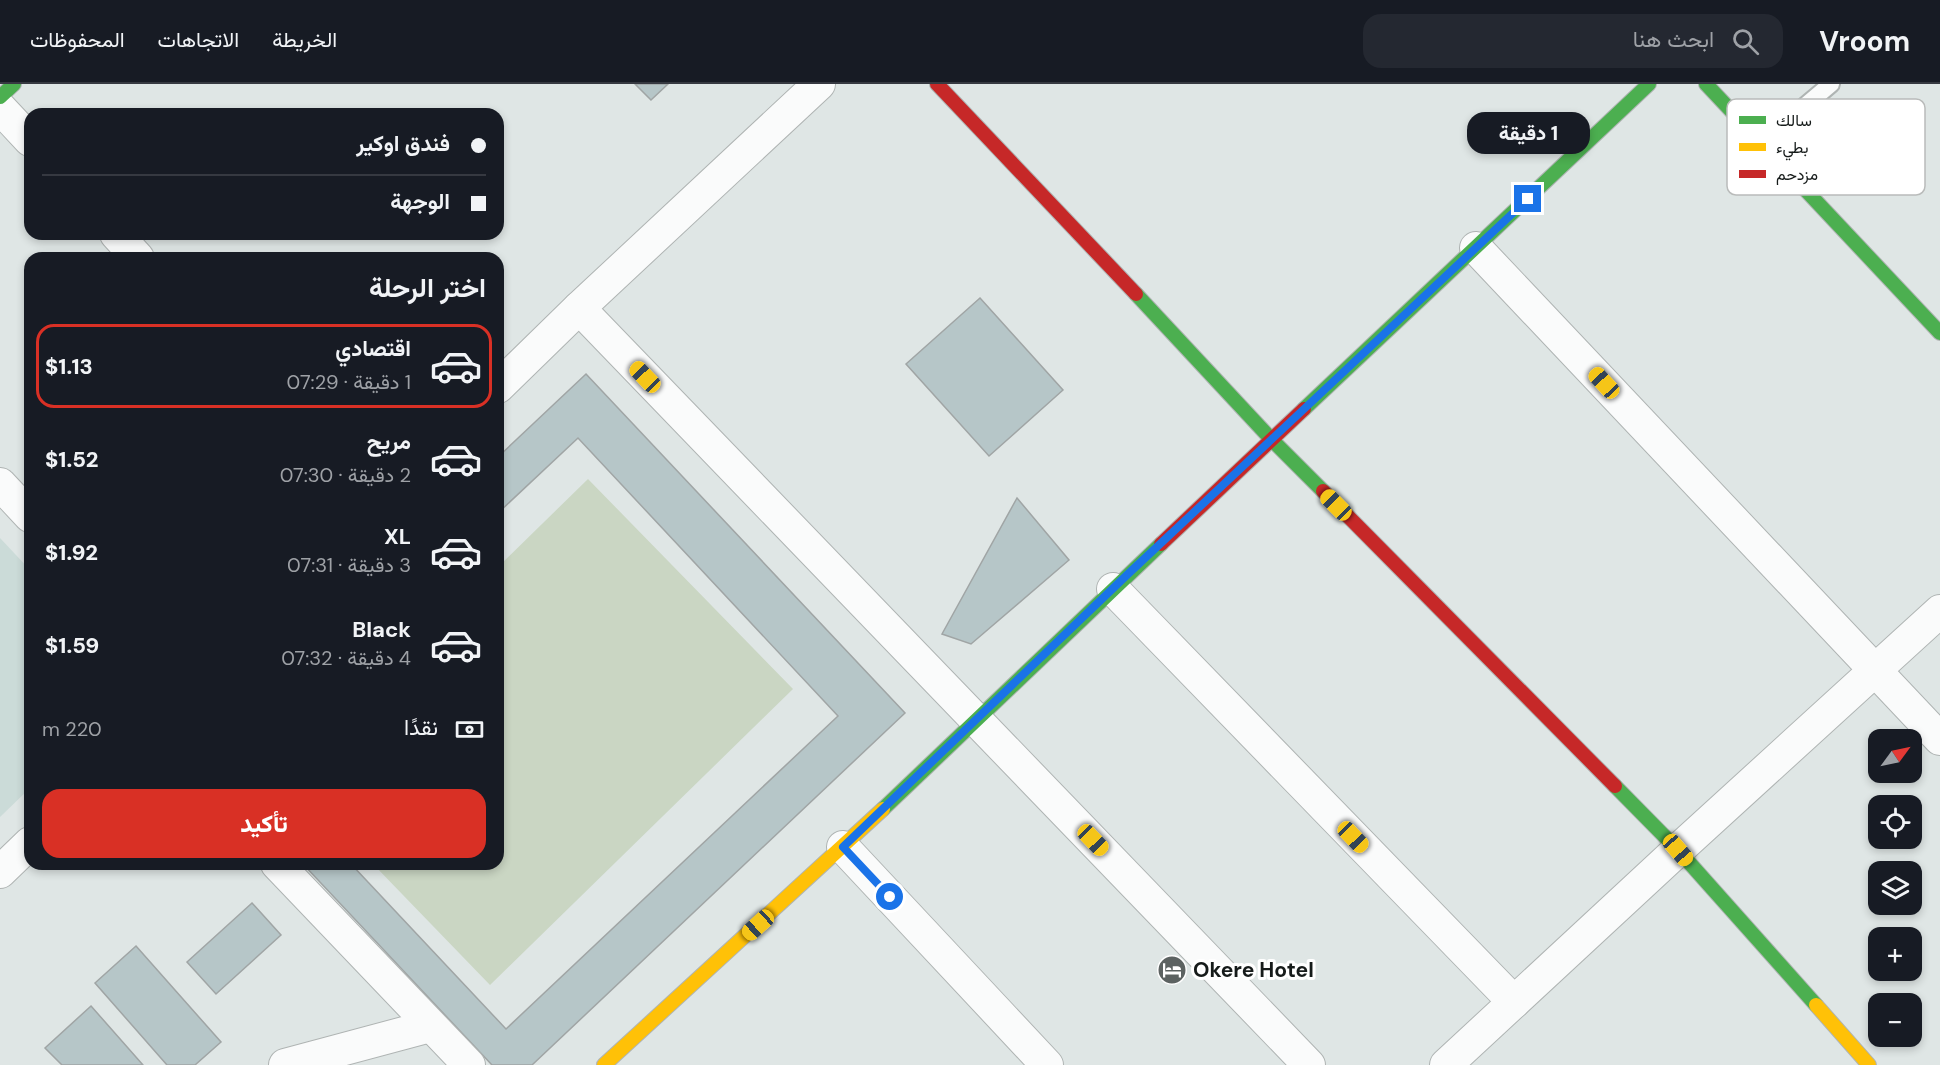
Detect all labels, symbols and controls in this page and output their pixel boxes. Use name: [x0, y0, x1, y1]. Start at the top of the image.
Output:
search box: [1363, 14, 1783, 68]
text: Vroom: [1819, 23, 1910, 60]
text: ابحث هنا: [1633, 25, 1714, 54]
icon: search: [1729, 25, 1762, 58]
text: المحفوظات: [30, 26, 125, 54]
text: الاتجاهات: [158, 26, 239, 54]
text: الخريطة: [272, 26, 337, 54]
legend: [1727, 99, 1925, 195]
text: سالك: [1776, 110, 1812, 131]
callout: 1 دقيقة: [1466, 112, 1589, 154]
text: 1 دقيقة: [1499, 120, 1558, 146]
text: فندق اوكير: [356, 129, 450, 158]
text: بطيء: [1776, 137, 1808, 161]
text: مزدحم: [1776, 164, 1818, 185]
route end: [1514, 185, 1541, 212]
text: الوجهة: [390, 187, 450, 216]
text: اختر الرحلة: [369, 270, 486, 305]
text: اقتصادي: [335, 334, 411, 363]
icon: car: [429, 339, 483, 393]
text: $1.13: [45, 352, 93, 381]
car: [626, 358, 664, 396]
car: [1585, 364, 1623, 402]
text: 1 دقيقة · 07:29: [287, 369, 411, 395]
text: مريح: [367, 427, 411, 456]
icon: car: [429, 432, 483, 486]
text: $1.52: [45, 445, 98, 474]
text: 2 دقيقة · 07:30: [280, 462, 411, 488]
car: [1317, 486, 1355, 524]
text: XL: [384, 522, 411, 551]
icon: car: [429, 525, 483, 579]
text: $1.92: [45, 538, 98, 567]
text: 3 دقيقة · 07:31: [287, 552, 411, 578]
text: Black: [352, 615, 411, 644]
icon: car: [429, 618, 483, 672]
text: $1.59: [45, 631, 99, 660]
text: 4 دقيقة · 07:32: [281, 645, 411, 671]
text: نقدًا: [404, 713, 438, 742]
icon: cash: [453, 713, 486, 746]
text: 220 m: [42, 716, 102, 742]
north arrow: [1868, 729, 1922, 783]
map controls: [1868, 729, 1922, 1047]
button: تأكيد: [42, 789, 486, 858]
button: locate: [1868, 795, 1922, 849]
car: [1334, 818, 1372, 856]
car: [1074, 821, 1112, 859]
car: [1659, 831, 1697, 869]
button: layers: [1868, 861, 1922, 915]
route start: [876, 883, 903, 910]
car: [739, 906, 777, 944]
button: +: [1868, 927, 1922, 981]
hotel icon: Okere Hotel: [1156, 954, 1188, 986]
place label: Okere Hotel: [1193, 956, 1314, 984]
button: −: [1868, 993, 1922, 1047]

